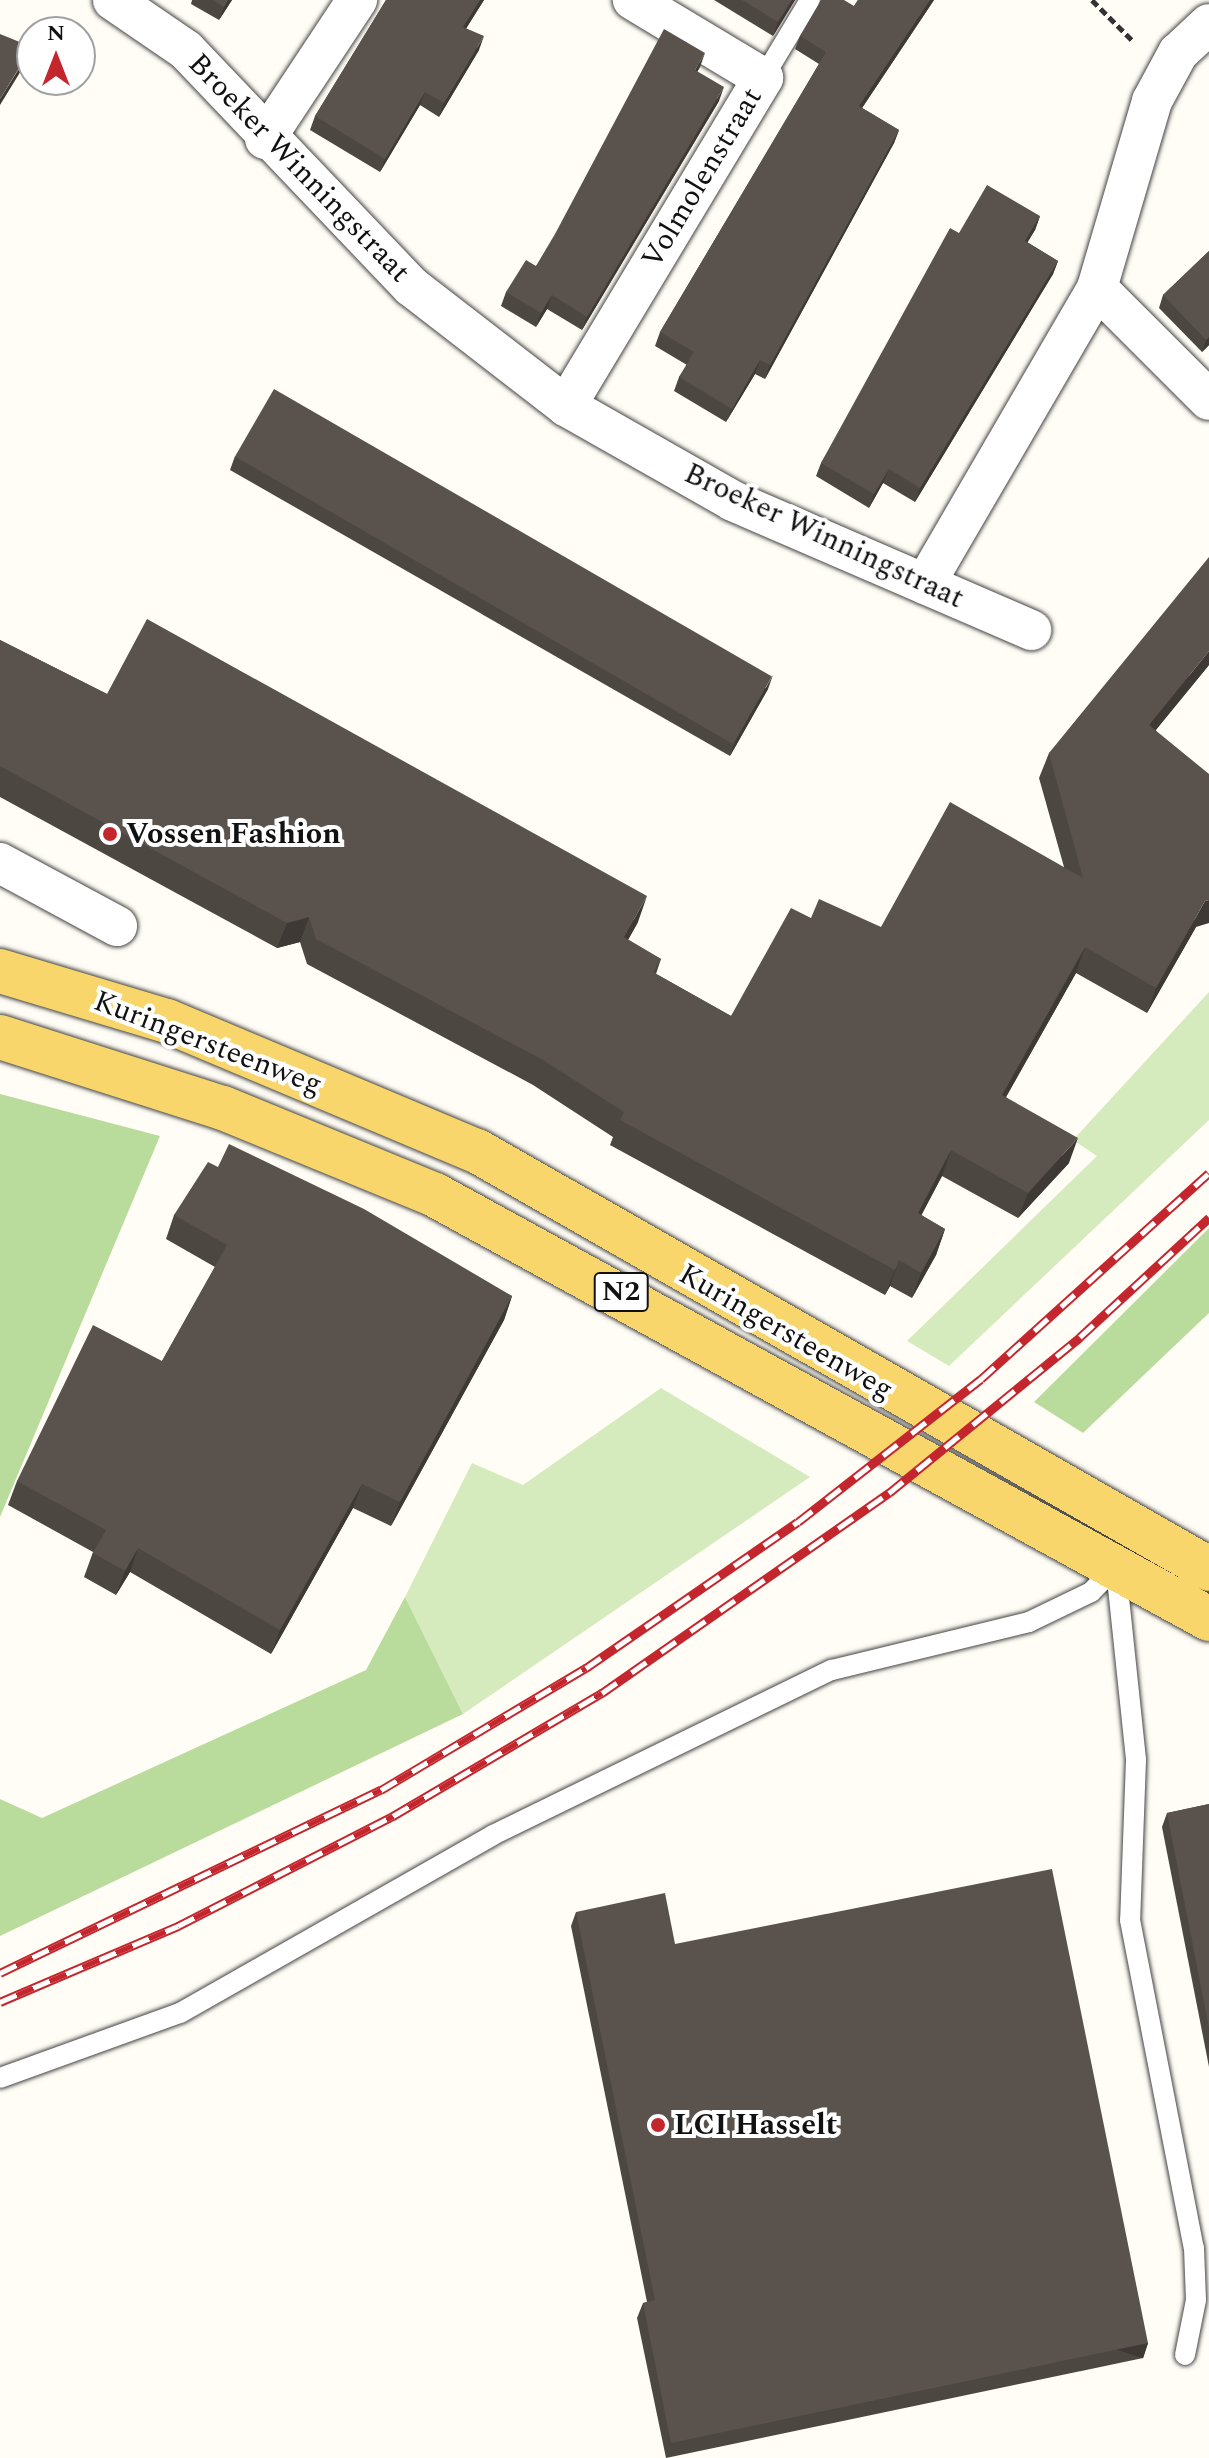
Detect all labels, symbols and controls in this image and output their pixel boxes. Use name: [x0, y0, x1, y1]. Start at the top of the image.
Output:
north arrow: [16, 16, 96, 96]
text: N: [47, 17, 65, 50]
street label: Broeker Winningstraat: [180, 46, 418, 290]
street label: Volmolenstraat: [634, 81, 770, 275]
street label: Broeker Winningstraat: [678, 455, 970, 617]
place label: Vossen Fashion: [126, 816, 341, 852]
marker: Vossen Fashion: [101, 825, 119, 843]
street label: Kuringersteenweg: [89, 983, 327, 1103]
street label: Kuringersteenweg: [672, 1256, 900, 1408]
road number: N2: [593, 1268, 649, 1316]
place label: LCI Hasselt: [674, 2107, 837, 2143]
marker: LCI Hasselt: [649, 2116, 667, 2134]

